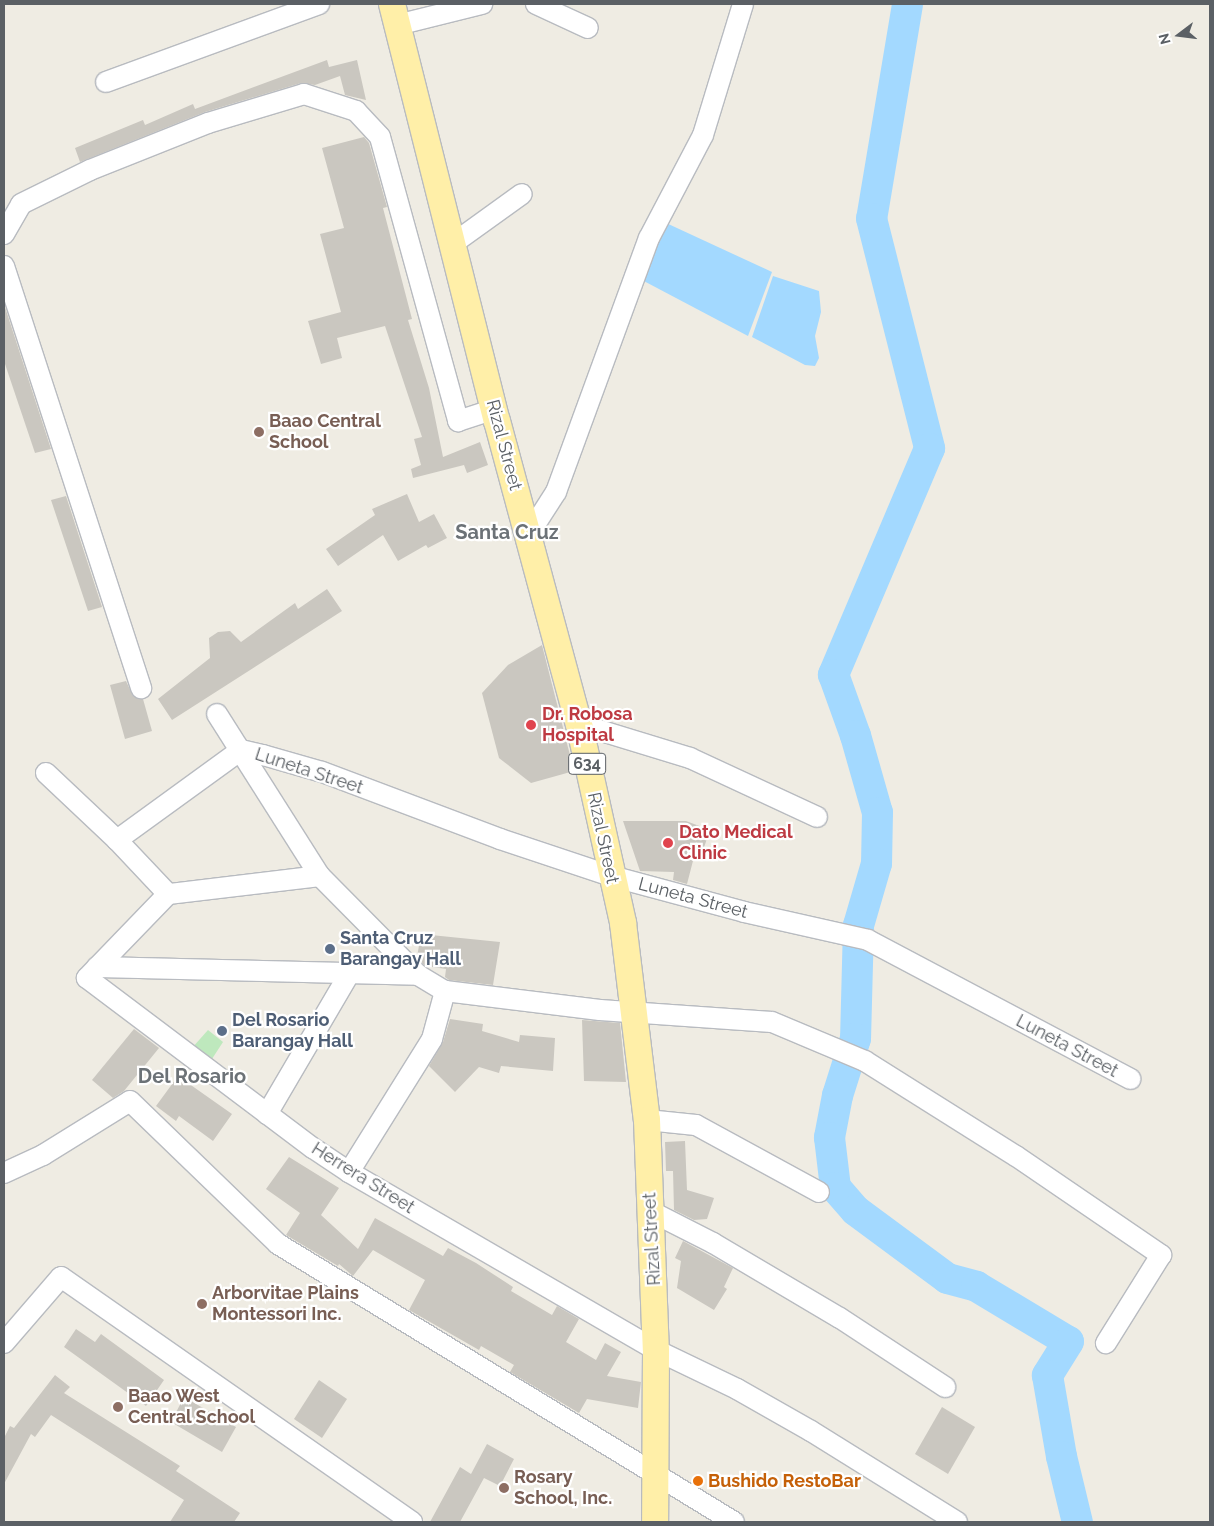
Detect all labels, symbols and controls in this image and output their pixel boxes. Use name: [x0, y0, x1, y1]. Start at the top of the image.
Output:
north arrow: [1154, 10, 1204, 60]
text: N: [1155, 32, 1174, 46]
street label: Rizal Street: [481, 397, 527, 493]
place label: Baao Central School: [269, 411, 381, 454]
marker: Baao Central School: [253, 426, 265, 438]
district label: Santa Cruz: [455, 520, 559, 544]
place label: Dr. Robosa Hospital: [542, 704, 632, 746]
marker: Dr. Robosa Hospital: [524, 718, 538, 732]
street label: Luneta Street: [252, 743, 366, 799]
road number: 634: [567, 751, 607, 778]
street label: Rizal Street: [583, 790, 623, 886]
place label: Dato Medical Clinic: [679, 822, 793, 864]
marker: Dato Medical Clinic: [661, 836, 675, 850]
street label: Luneta Street: [636, 873, 750, 923]
place label: Santa Cruz Barangay Hall: [340, 928, 461, 971]
marker: Santa Cruz Barangay Hall: [324, 943, 336, 955]
place label: Del Rosario Barangay Hall: [232, 1010, 353, 1052]
street label: Luneta Street: [1012, 1010, 1122, 1082]
marker: Del Rosario Barangay Hall: [216, 1025, 228, 1037]
district label: Del Rosario: [138, 1064, 246, 1088]
street label: Herrera Street: [308, 1138, 418, 1218]
street label: Rizal Street: [639, 1192, 665, 1286]
place label: Arborvitae Plains Montessori Inc.: [212, 1283, 359, 1326]
marker: Arborvitae Plains Montessori Inc.: [196, 1298, 208, 1310]
place label: Baao West Central School: [128, 1386, 256, 1428]
marker: Baao West Central School: [112, 1401, 124, 1413]
place label: Rosary School, Inc.: [514, 1467, 612, 1510]
place label: Bushido RestoBar: [708, 1470, 861, 1492]
marker: Bushido RestoBar: [692, 1475, 704, 1487]
marker: Rosary School, Inc.: [498, 1482, 510, 1494]

